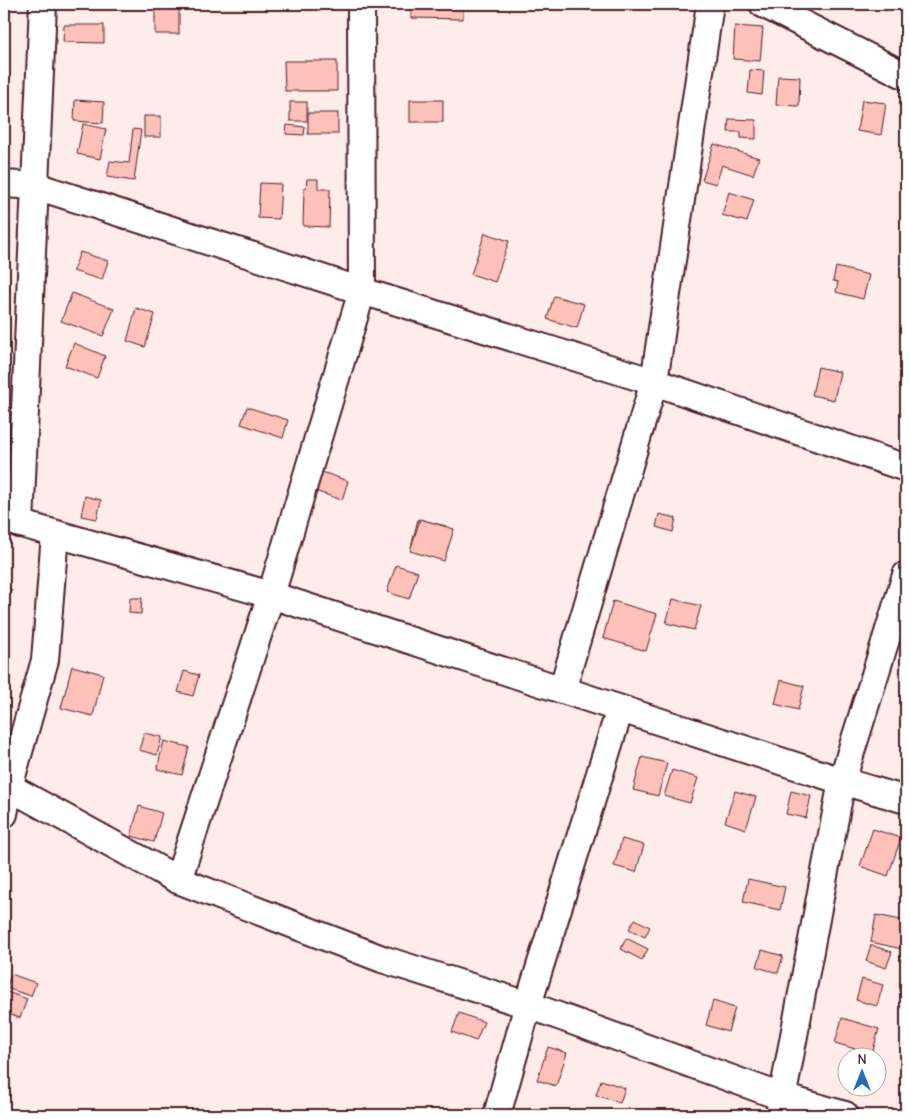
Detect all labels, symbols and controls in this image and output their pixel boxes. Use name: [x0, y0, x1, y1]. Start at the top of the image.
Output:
north arrow: [838, 1046, 888, 1096]
text: N: [857, 1051, 867, 1068]

